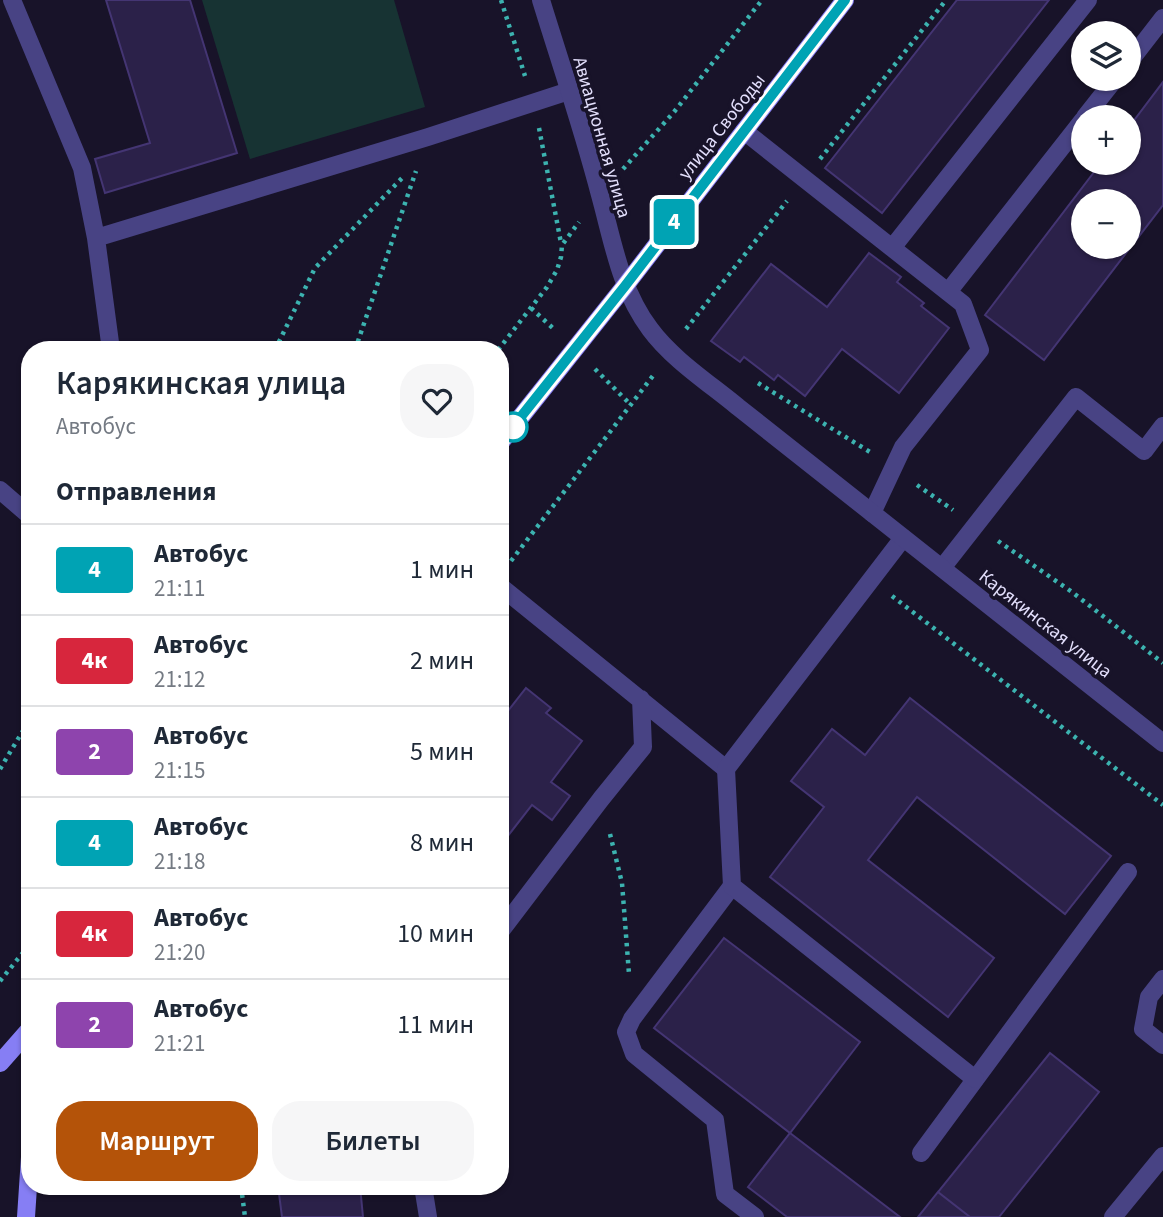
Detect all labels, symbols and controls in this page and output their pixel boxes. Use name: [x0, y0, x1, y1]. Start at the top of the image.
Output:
map controls: [1071, 21, 1141, 259]
button: layers: [1071, 21, 1141, 91]
street label: Авиационная улица: [566, 54, 637, 221]
street label: улица Свободы: [672, 68, 772, 186]
button: +: [1071, 105, 1141, 175]
button: −: [1071, 189, 1141, 259]
line badge: 4: [651, 199, 697, 245]
text: 4: [668, 204, 680, 239]
text: Карякинская улица: [56, 360, 346, 407]
button: heart: [400, 364, 474, 438]
text: Автобус: [56, 410, 136, 443]
unlabelled marker: [498, 412, 528, 442]
text: Отправления: [56, 473, 216, 510]
text: Автобус: [154, 535, 248, 572]
text: 1 мин: [410, 551, 474, 588]
text: 4: [88, 552, 101, 587]
street label: Карякинская улица: [973, 564, 1117, 685]
text: 21:11: [154, 572, 205, 605]
text: Автобус: [154, 626, 248, 663]
text: 2 мин: [410, 642, 474, 679]
text: 4к: [82, 643, 107, 678]
text: 21:12: [154, 663, 205, 696]
text: Автобус: [154, 717, 248, 754]
text: 5 мин: [410, 733, 474, 770]
text: 2: [88, 734, 101, 769]
text: 21:15: [154, 754, 205, 787]
text: Автобус: [154, 808, 248, 845]
text: 8 мин: [410, 824, 474, 861]
text: 4: [88, 825, 101, 860]
text: 21:18: [154, 845, 205, 878]
text: Автобус: [154, 899, 248, 936]
text: 10 мин: [397, 915, 474, 952]
text: 4к: [82, 916, 107, 951]
text: 21:20: [154, 936, 205, 969]
text: Автобус: [154, 990, 248, 1027]
text: 11 мин: [397, 1006, 474, 1043]
text: 2: [88, 1007, 101, 1042]
text: 21:21: [154, 1027, 205, 1060]
button: Маршрут: [56, 1101, 258, 1181]
button: Билеты: [272, 1101, 474, 1181]

